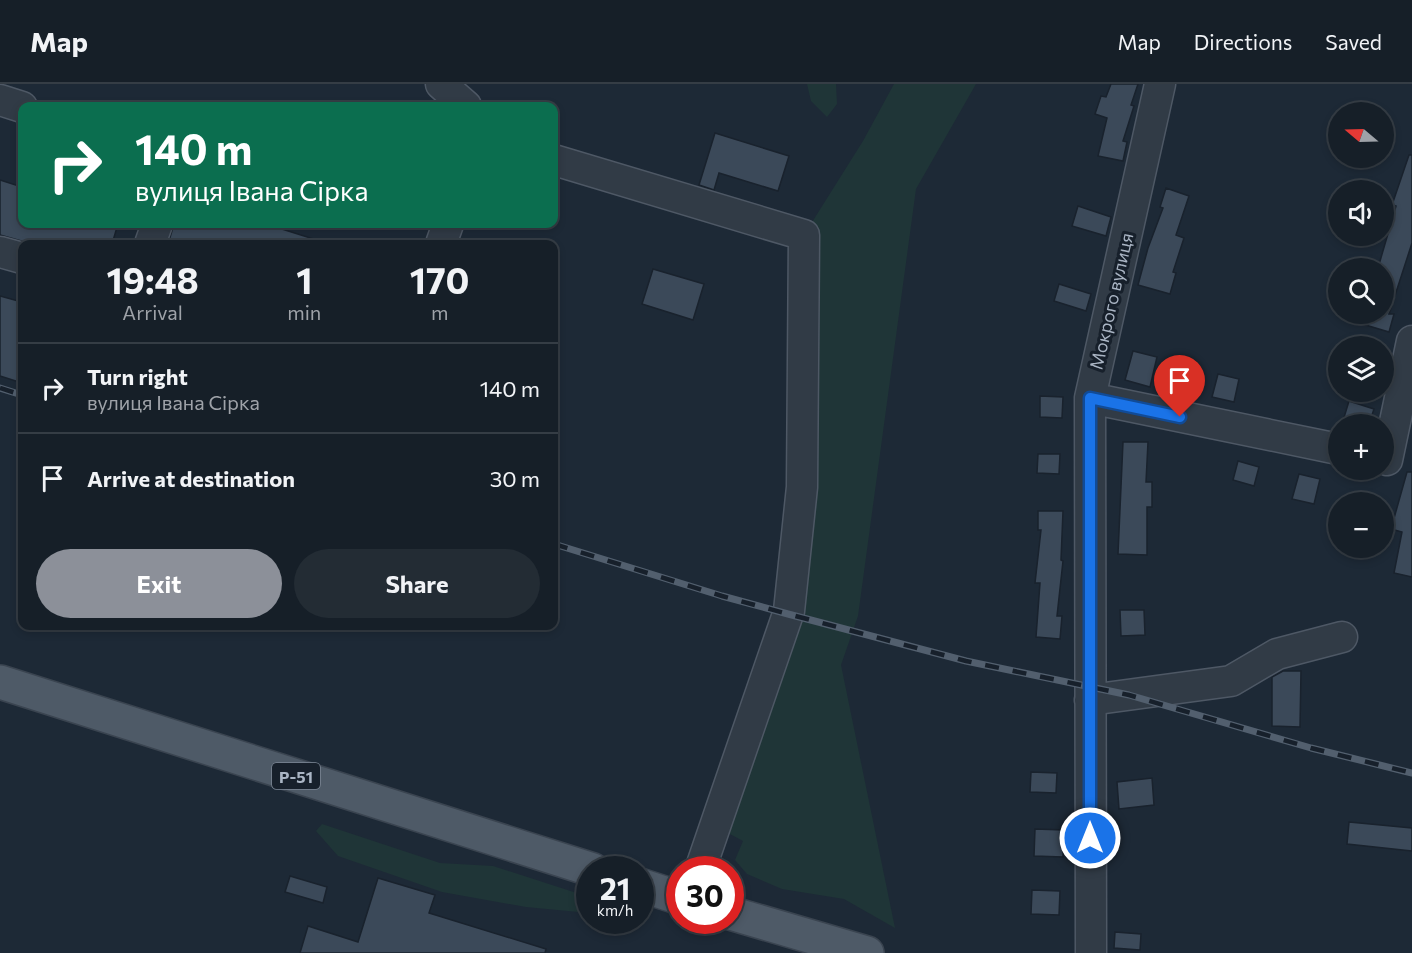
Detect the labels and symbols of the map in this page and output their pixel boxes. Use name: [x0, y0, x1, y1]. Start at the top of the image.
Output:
north arrow: [1328, 102, 1394, 168]
street label: Мокрого вулиця: [1085, 230, 1137, 372]
pin: [1154, 355, 1205, 417]
road number: Р-51: [272, 763, 320, 789]
position arrow: [1058, 806, 1122, 870]
speed limit sign: 30: [666, 856, 744, 934]

